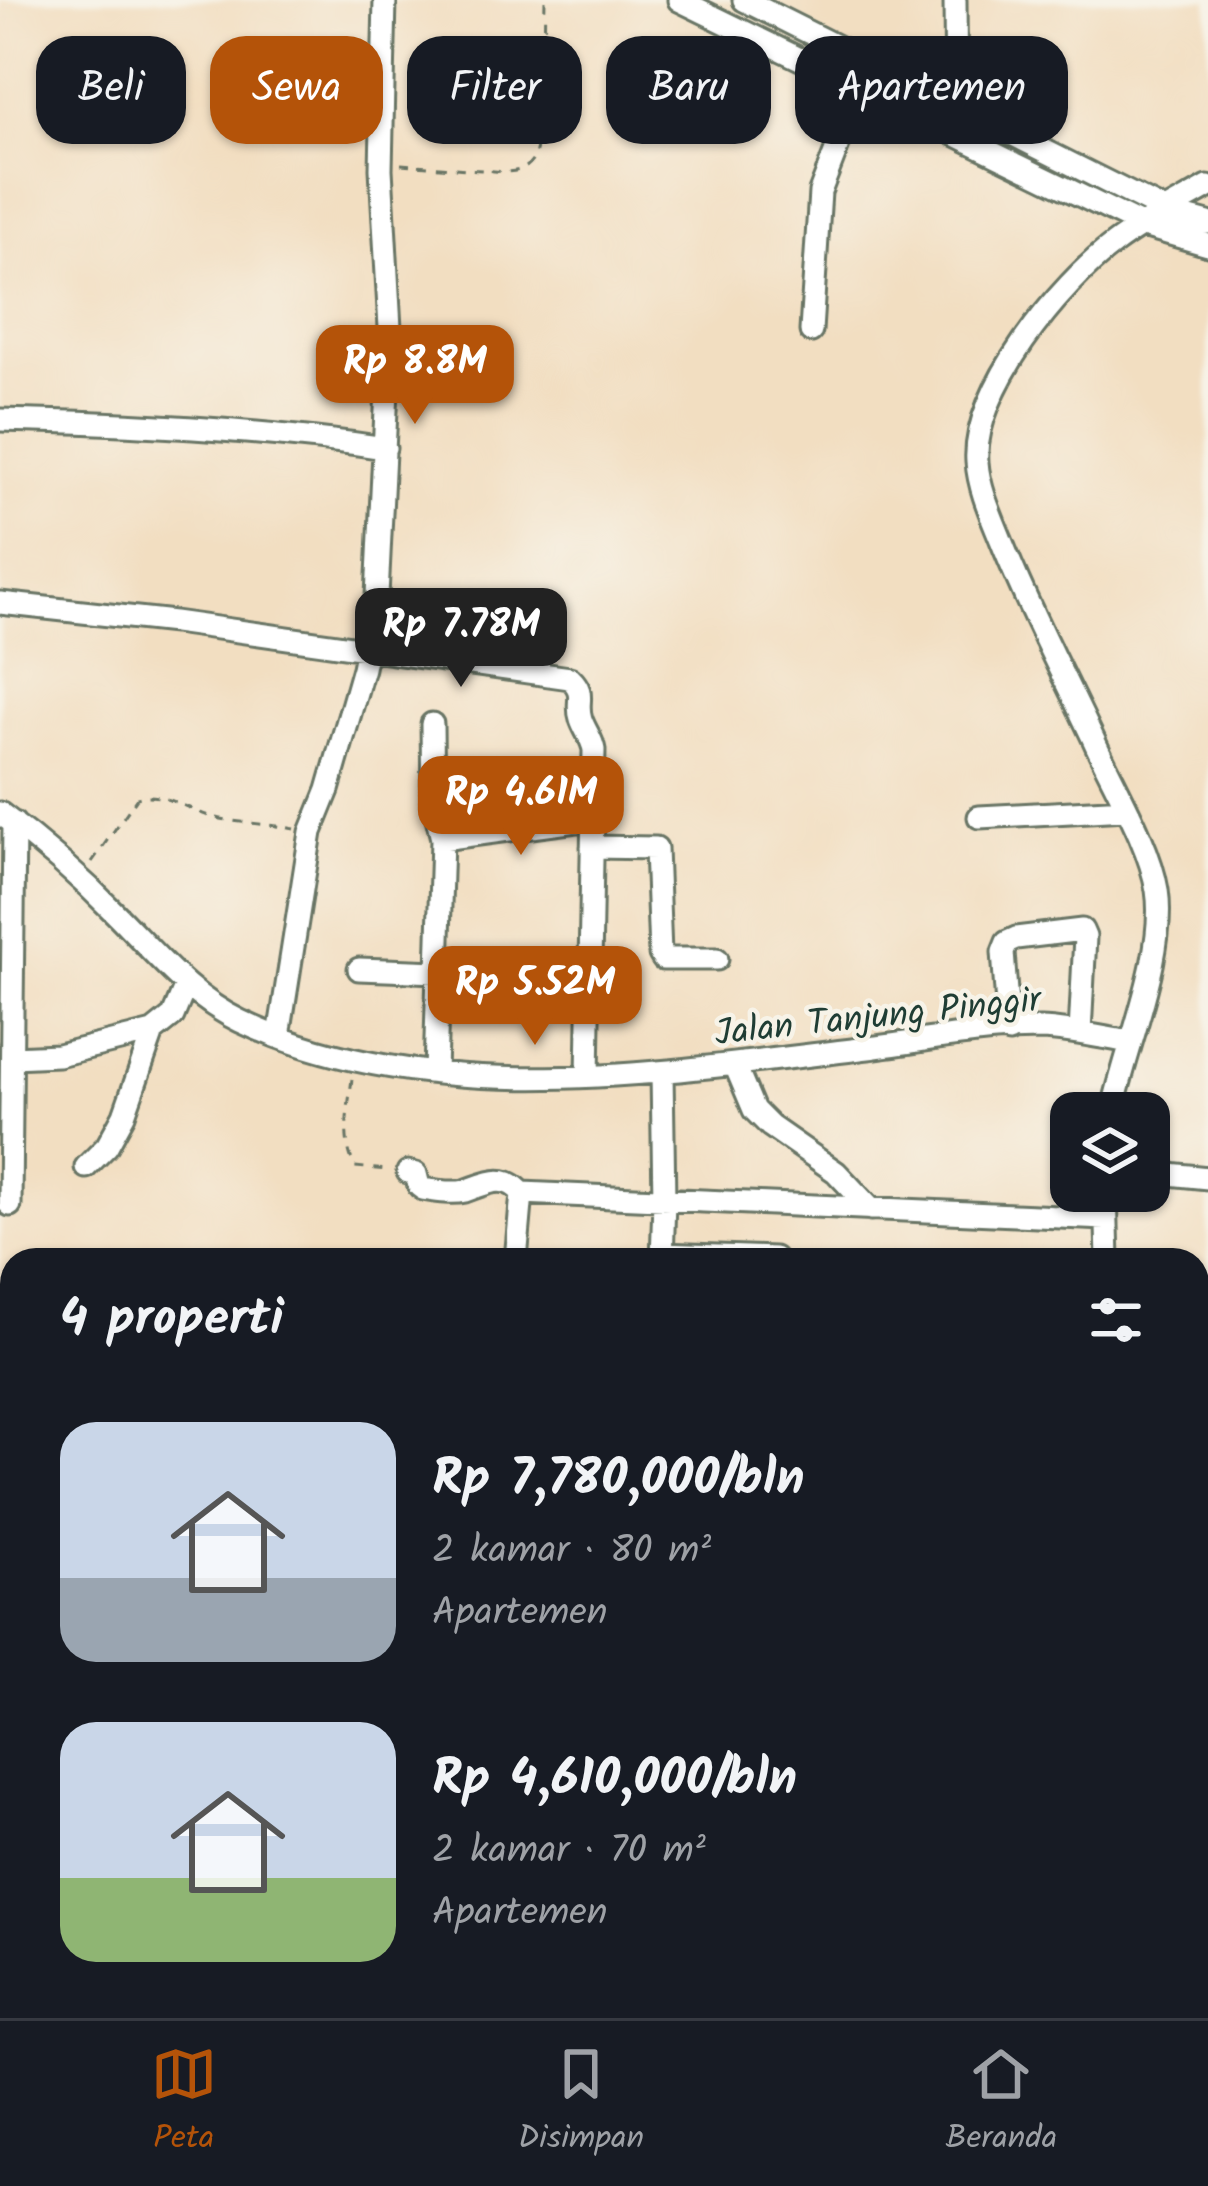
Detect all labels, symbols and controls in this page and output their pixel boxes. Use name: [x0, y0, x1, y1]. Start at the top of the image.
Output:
chip: Beli: [36, 36, 186, 144]
chip: Sewa: [210, 36, 383, 144]
chip: Filter: [407, 36, 582, 144]
chip: Baru: [606, 36, 771, 144]
chip: Apartemen: [795, 36, 1068, 144]
pin: Rp 8.8M: [304, 325, 526, 427]
text: Rp 8.8M: [343, 333, 487, 395]
pin: Rp 7.78M: [337, 588, 585, 690]
text: Rp 7.78M: [382, 596, 540, 658]
pin: Rp 4.61M: [397, 756, 645, 858]
text: Rp 4.61M: [445, 764, 597, 826]
pin: Rp 5.52M: [411, 946, 659, 1048]
text: Rp 5.52M: [455, 954, 615, 1016]
street label: Jalan Tanjung Pinggir: [712, 972, 1046, 1063]
map controls: [1050, 1092, 1170, 1212]
button: layers: [1050, 1092, 1170, 1212]
text: 4 properti: [60, 1280, 284, 1361]
icon: filters: [1083, 1287, 1149, 1353]
text: Rp 7,780,000/bln: [432, 1440, 804, 1521]
icon: home: [156, 1470, 300, 1614]
text: 2 kamar · 80 m²: [432, 1521, 711, 1583]
text: Apartemen: [432, 1583, 608, 1645]
text: Rp 4,610,000/bln: [432, 1740, 797, 1821]
icon: home: [156, 1770, 300, 1914]
text: 2 kamar · 70 m²: [432, 1821, 706, 1883]
text: Apartemen: [432, 1883, 608, 1945]
tab: Peta: [151, 2041, 217, 2166]
tab: Disimpan: [518, 2041, 644, 2166]
tab: Beranda: [945, 2041, 1057, 2166]

